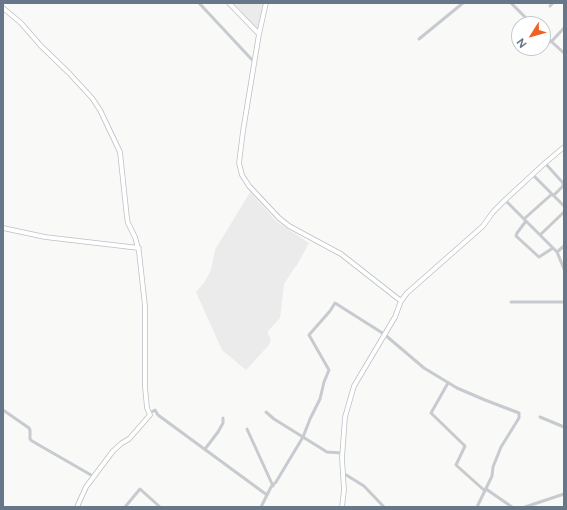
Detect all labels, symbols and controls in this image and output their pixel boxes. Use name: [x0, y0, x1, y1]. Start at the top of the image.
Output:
north arrow: [511, 16, 551, 56]
text: N: [514, 36, 530, 50]

